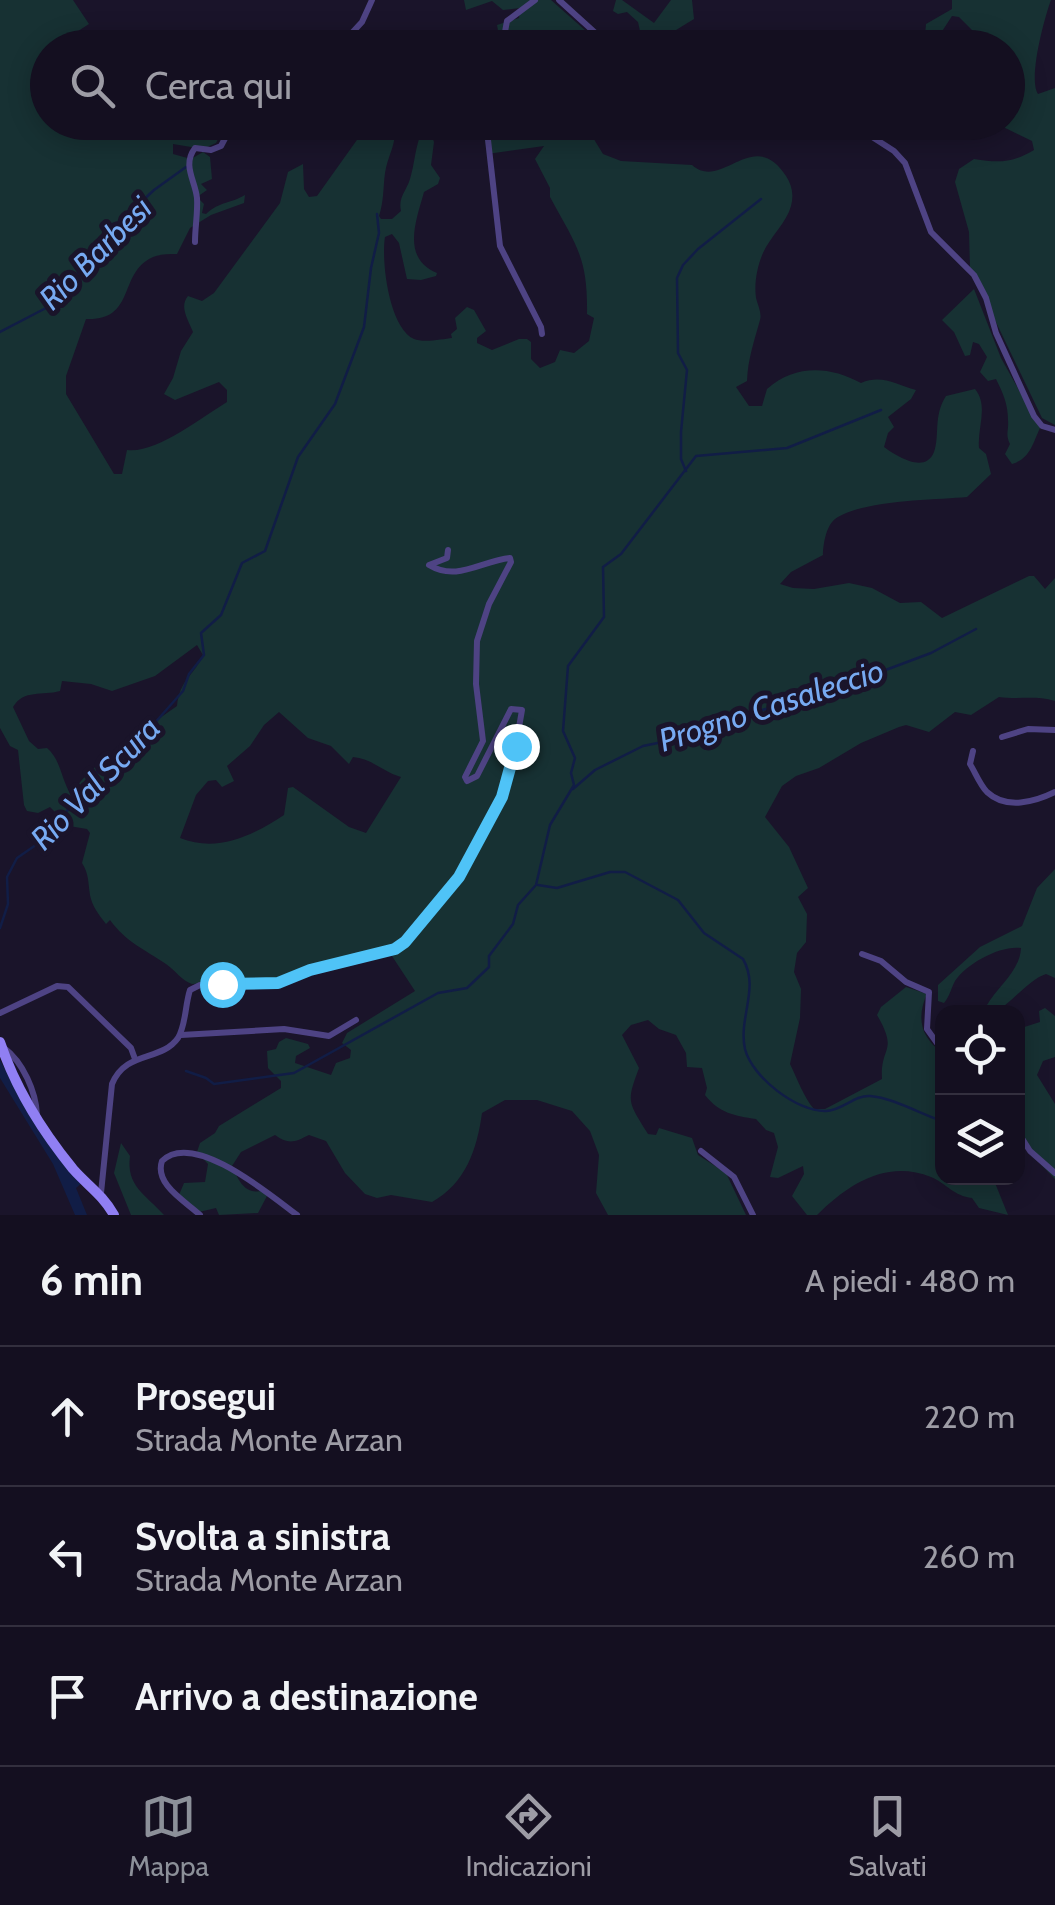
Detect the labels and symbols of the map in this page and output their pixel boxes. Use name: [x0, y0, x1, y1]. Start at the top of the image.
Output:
water label: Rio Barbesi: [30, 188, 160, 318]
water label: Progno Casaleccio: [654, 650, 888, 760]
water label: Rio Val Scura: [22, 708, 168, 858]
route end: [494, 724, 540, 770]
route start: [200, 962, 246, 1008]

